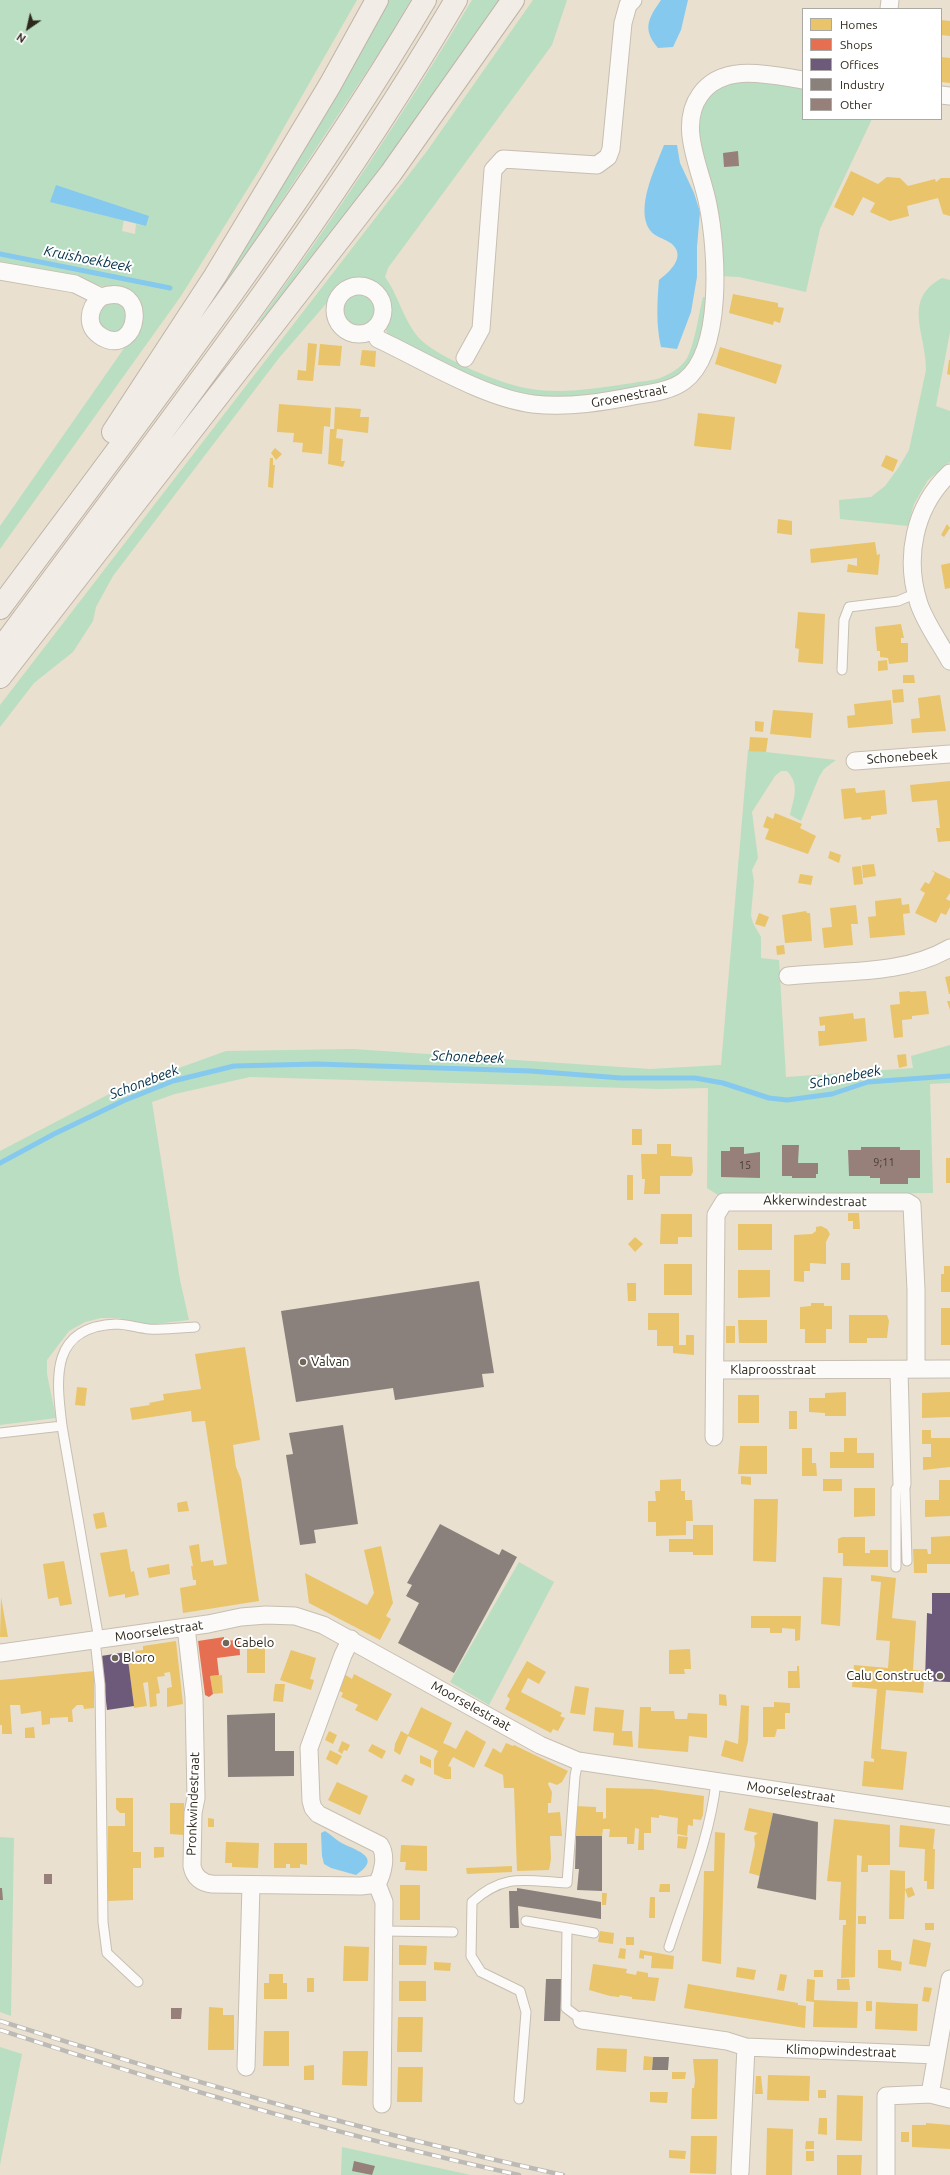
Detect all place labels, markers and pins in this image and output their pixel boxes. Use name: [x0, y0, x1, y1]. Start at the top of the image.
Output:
place label: Valvan: [311, 1354, 350, 1370]
marker: Valvan: [298, 1357, 308, 1367]
place label: Cabelo: [234, 1635, 274, 1651]
marker: Cabelo: [221, 1638, 231, 1648]
place label: Bloro: [123, 1650, 155, 1666]
marker: Bloro: [110, 1653, 120, 1663]
place label: Calu Construct: [846, 1668, 932, 1684]
marker: Calu Construct: [935, 1671, 945, 1681]

